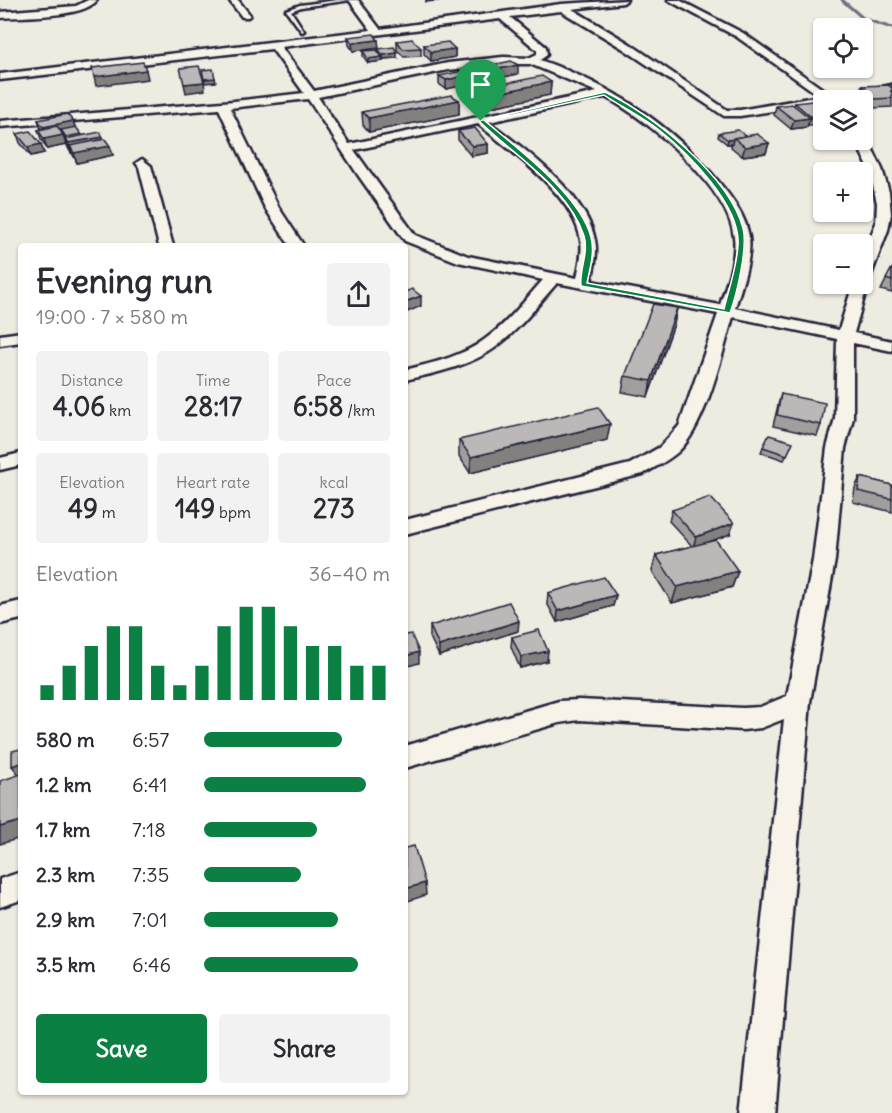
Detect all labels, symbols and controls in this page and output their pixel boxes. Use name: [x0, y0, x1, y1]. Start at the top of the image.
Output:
map controls: [813, 18, 873, 294]
button: locate: [813, 18, 873, 78]
pin: [455, 59, 506, 121]
icon: arrive: [464, 68, 497, 101]
button: layers: [813, 90, 873, 150]
button: +: [813, 162, 873, 222]
button: −: [813, 234, 873, 294]
text: Evening run: [36, 260, 212, 302]
button: share: [327, 263, 390, 326]
text: 19:00 · 7 × 580 m: [36, 304, 188, 329]
text: Distance: [61, 370, 123, 390]
text: Time: [196, 370, 230, 390]
text: Pace: [317, 370, 351, 390]
text: 4.06: [53, 390, 105, 423]
text: 28:17: [184, 390, 242, 423]
text: 6:58: [293, 390, 344, 423]
text: km: [105, 400, 131, 420]
text: /km: [344, 400, 375, 420]
text: Elevation: [59, 472, 125, 492]
text: Heart rate: [176, 472, 250, 492]
text: kcal: [320, 472, 348, 492]
text: 49: [68, 492, 98, 525]
text: 149: [175, 492, 215, 525]
text: 273: [313, 492, 355, 525]
text: m: [98, 502, 116, 522]
text: bpm: [215, 502, 251, 522]
text: Elevation: [36, 561, 118, 586]
text: 36–40 m: [309, 561, 390, 586]
text: 580 m: [36, 727, 94, 752]
text: 6:57: [132, 727, 169, 752]
text: 1.2 km: [36, 772, 92, 797]
text: 6:41: [132, 772, 167, 797]
text: 1.7 km: [36, 817, 90, 842]
text: 7:18: [132, 817, 166, 842]
text: 2.3 km: [36, 862, 95, 887]
text: 7:35: [132, 862, 169, 887]
text: 2.9 km: [36, 907, 95, 932]
text: 7:01: [132, 907, 167, 932]
text: 3.5 km: [36, 952, 96, 977]
text: 6:46: [132, 952, 171, 977]
button: Save: [36, 1014, 207, 1083]
button: Share: [219, 1014, 390, 1083]

